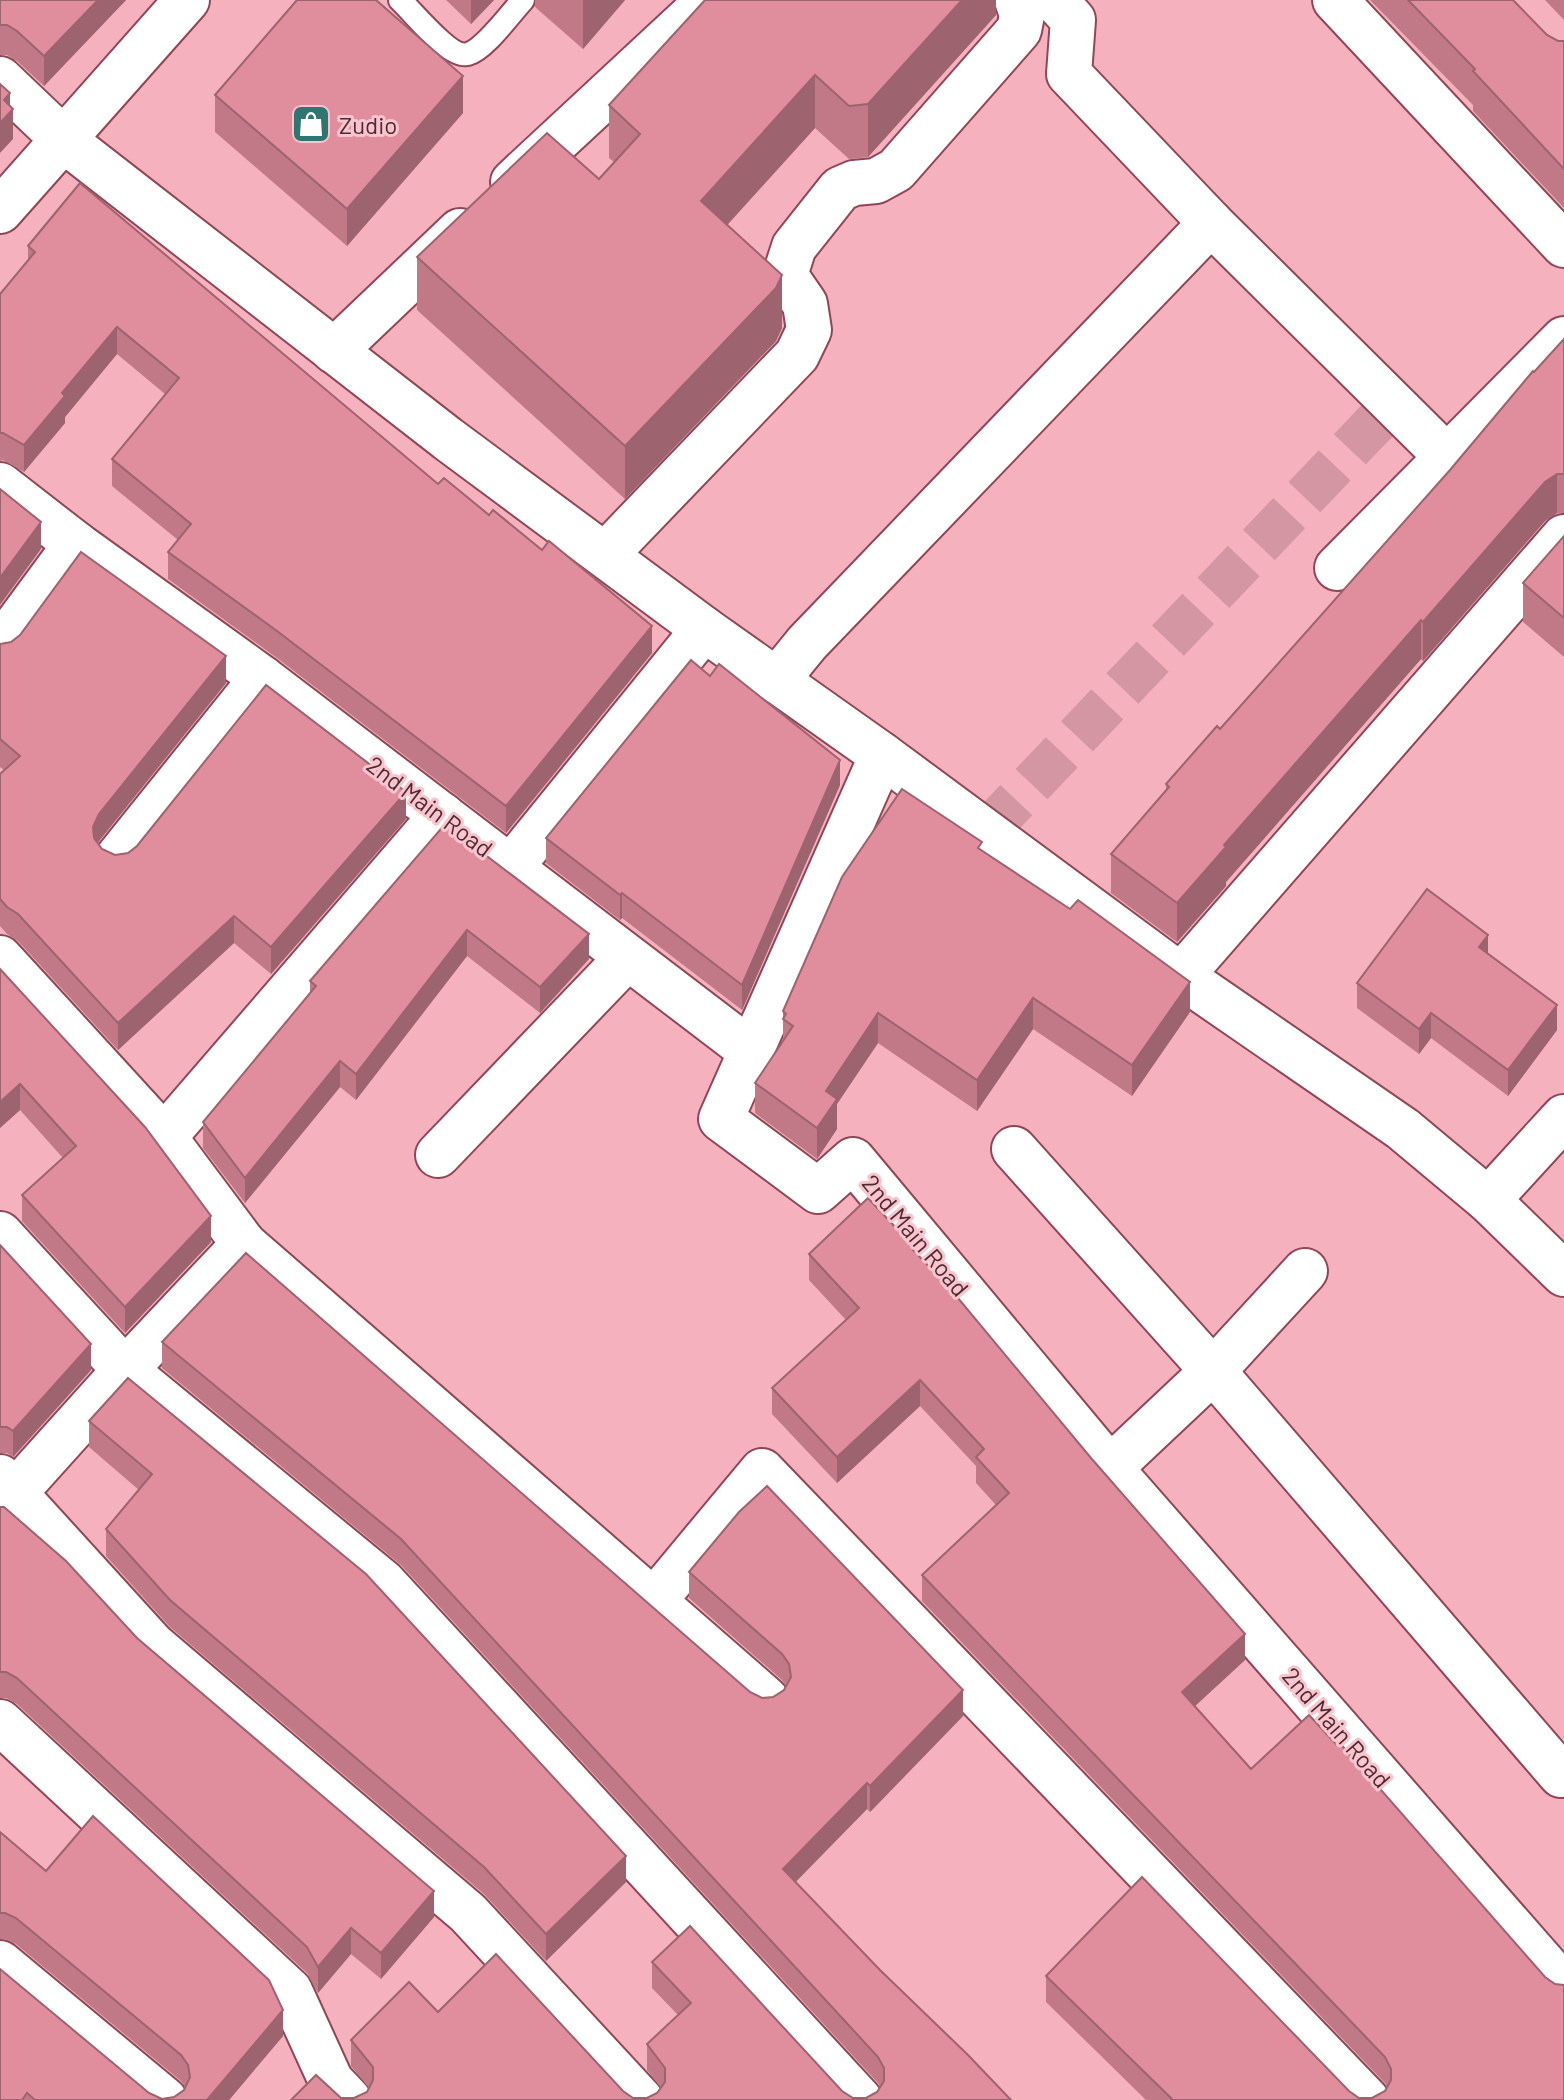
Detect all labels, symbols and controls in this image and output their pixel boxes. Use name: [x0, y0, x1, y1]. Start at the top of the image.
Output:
shop icon: Zudio: [290, 103, 332, 145]
place label: Zudio: [339, 110, 397, 139]
street label: 2nd Main Road: [361, 749, 499, 863]
street label: 2nd Main Road: [857, 1168, 975, 1302]
street label: 2nd Main Road: [1277, 1661, 1397, 1793]

